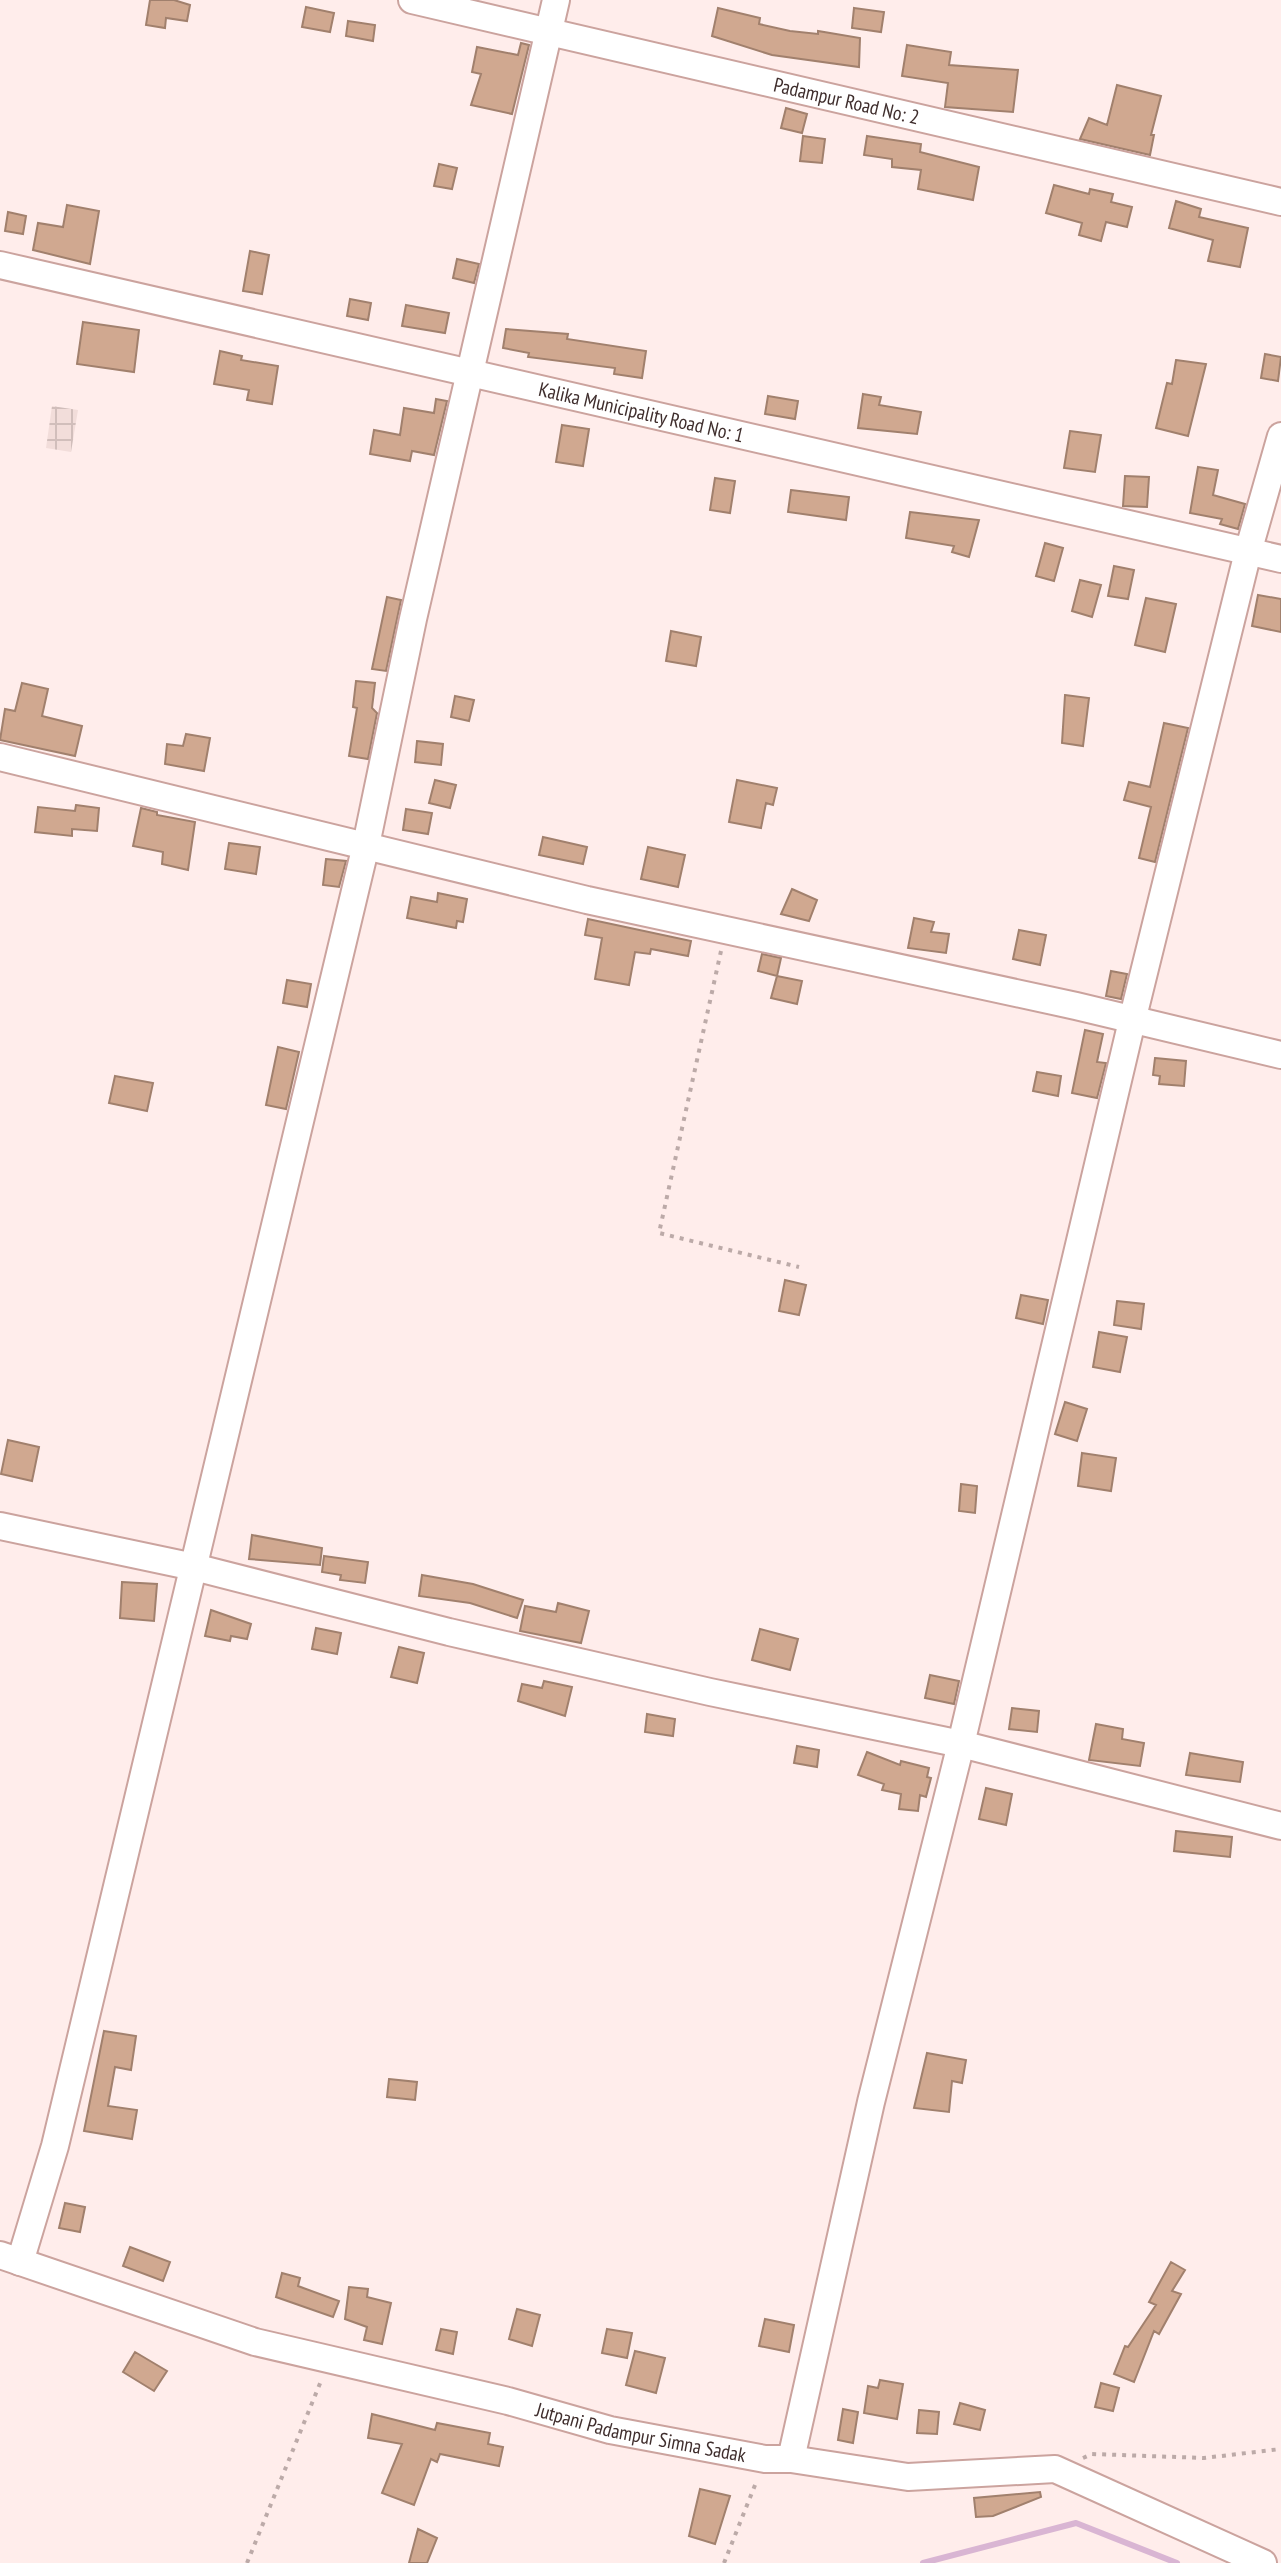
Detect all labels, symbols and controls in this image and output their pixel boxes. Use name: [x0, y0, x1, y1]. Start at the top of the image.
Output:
street label: Padampur Road No: 2: [771, 72, 922, 130]
street label: Kalika Municipality Road No: 1: [536, 376, 747, 448]
street label: Jutpani Padampur Simna Sadak: [532, 2396, 748, 2468]

